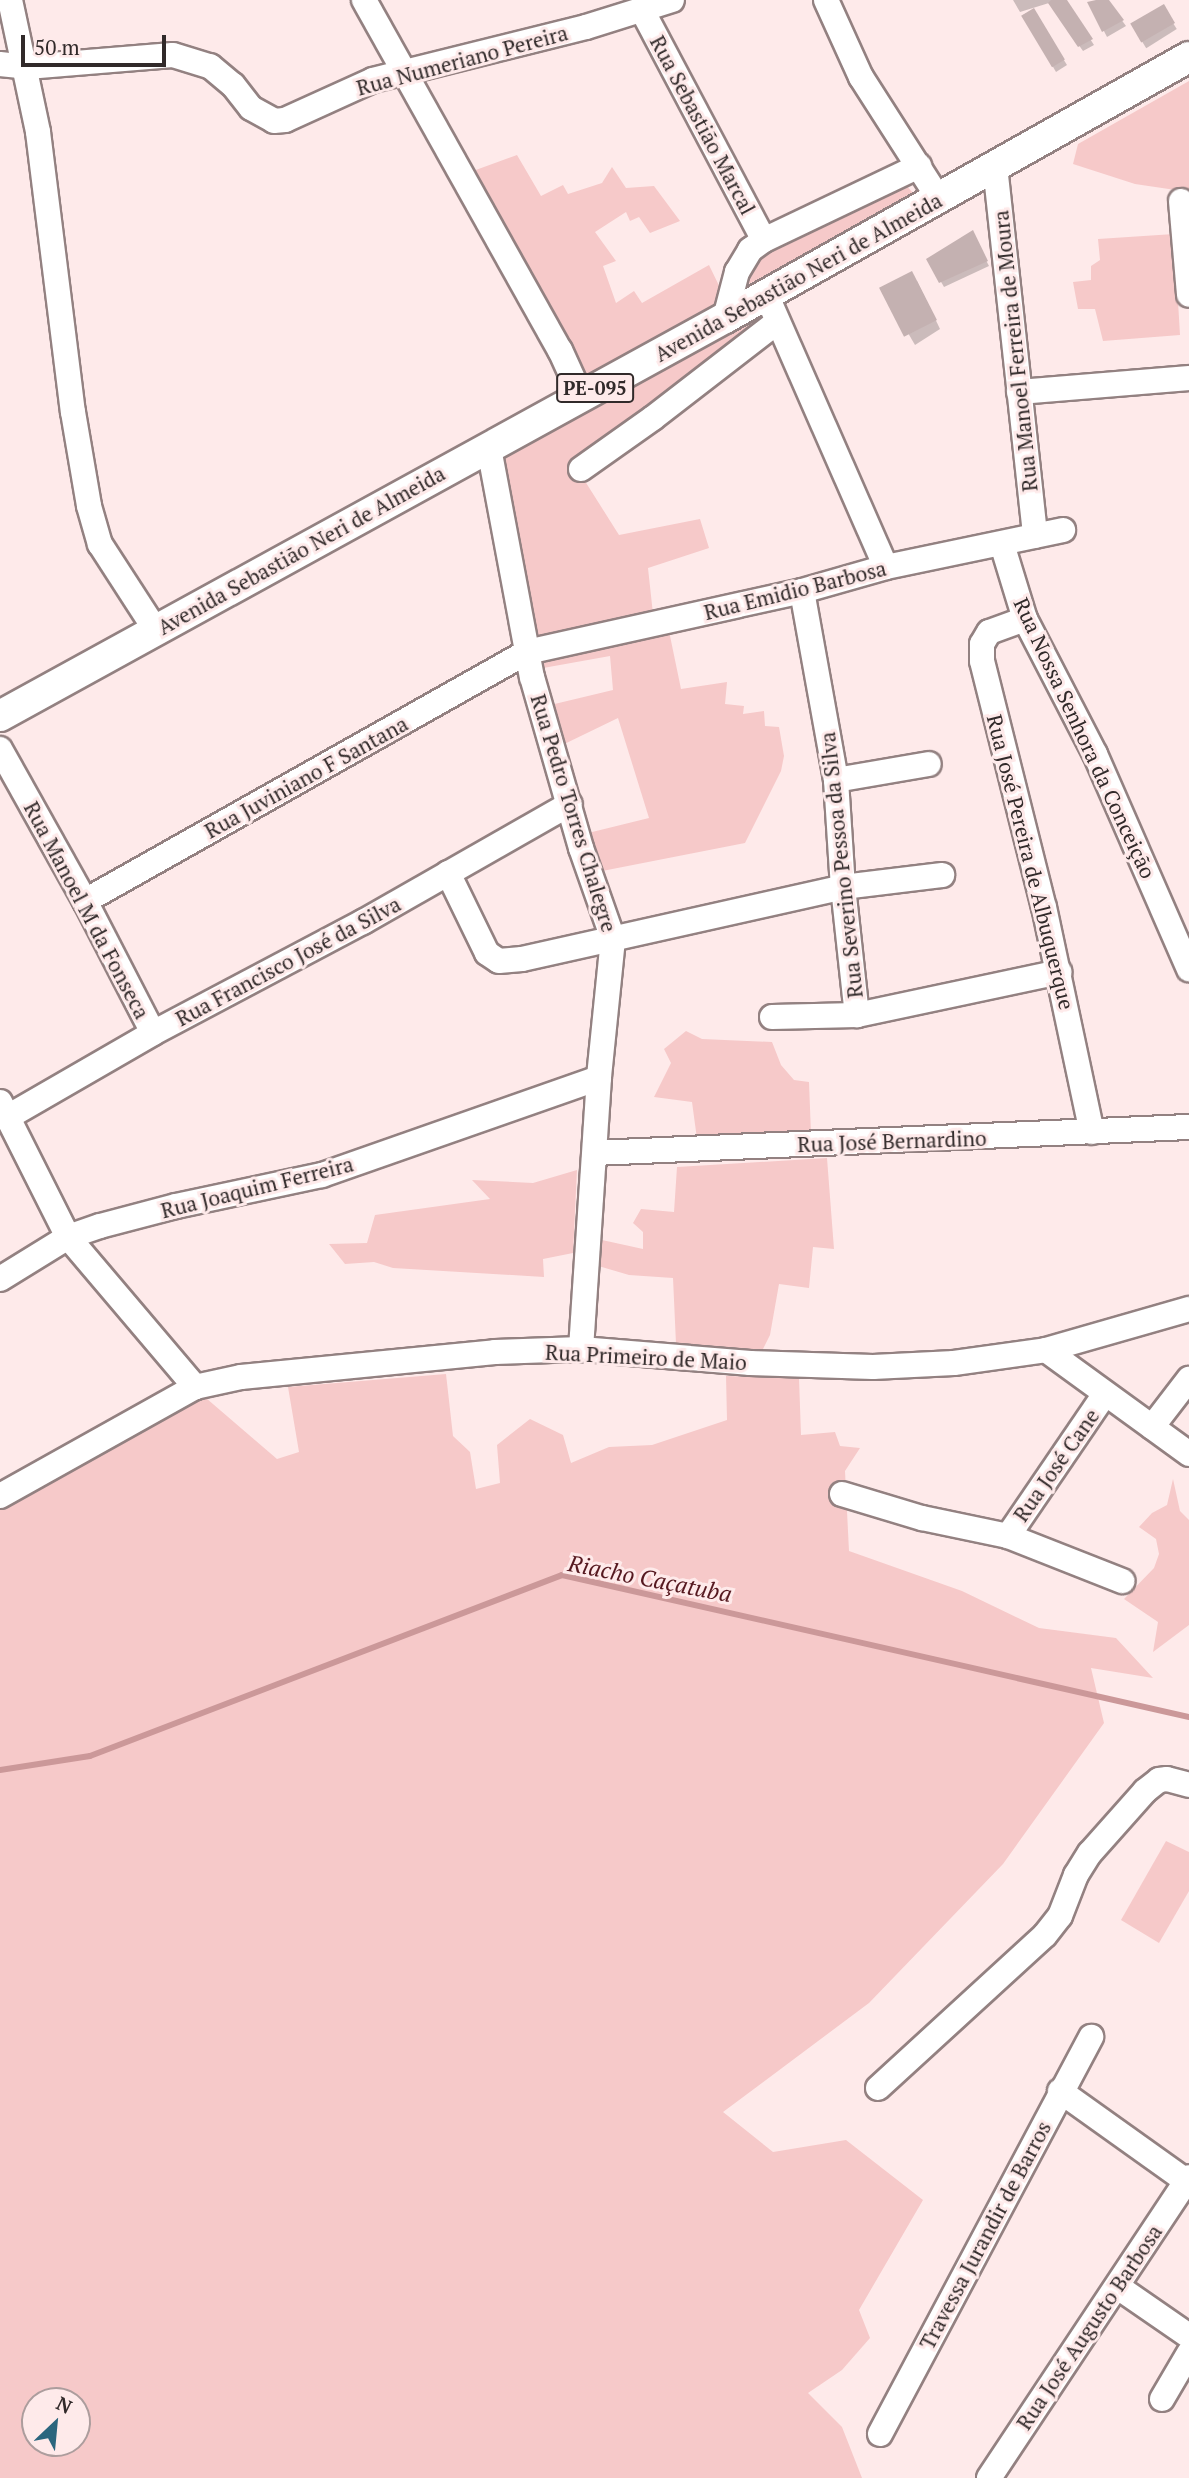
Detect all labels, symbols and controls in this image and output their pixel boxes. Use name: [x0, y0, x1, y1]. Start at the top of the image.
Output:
street label: Rua Numeriano Pereira: [354, 20, 570, 100]
scale bar: [24, 21, 170, 65]
street label: Rua Sebastião Marcal: [645, 31, 761, 219]
text: 50 m: [34, 33, 80, 61]
street label: Avenida Sebastião Neri de Almeida: [650, 187, 946, 367]
street label: Rua Manoel Ferreira de Moura: [988, 209, 1042, 493]
road number: PE-095: [555, 372, 635, 404]
street label: Avenida Sebastião Neri de Almeida: [153, 460, 449, 640]
street label: Rua Emidio Barbosa: [701, 555, 889, 625]
street label: Rua Nossa Senhora da Conceição: [1009, 594, 1161, 882]
street label: Rua Pedro Torres Chalegre: [526, 691, 622, 935]
street label: Rua Juviniano F Santana: [200, 711, 412, 843]
street label: Rua José Pereira de Albuquerque: [982, 712, 1080, 1012]
street label: Rua Severino Pessoa da Silva: [814, 731, 868, 999]
street label: Rua Manoel M da Fonseca: [19, 797, 155, 1023]
street label: Rua Francisco José da Silva: [171, 891, 405, 1031]
street label: Rua José Bernardino: [797, 1125, 987, 1157]
street label: Rua Joaquim Ferreira: [158, 1151, 356, 1223]
street label: Rua Primeiro de Maio: [545, 1339, 747, 1375]
street label: Rua José Cane: [1008, 1404, 1104, 1526]
water label: Riacho Caçatuba: [566, 1550, 734, 1608]
street label: Travessa Jurandir de Barros: [914, 2117, 1056, 2353]
street label: Rua José Augusto Barbosa: [1011, 2220, 1167, 2434]
north arrow: [21, 2387, 91, 2457]
text: N: [53, 2390, 77, 2419]

